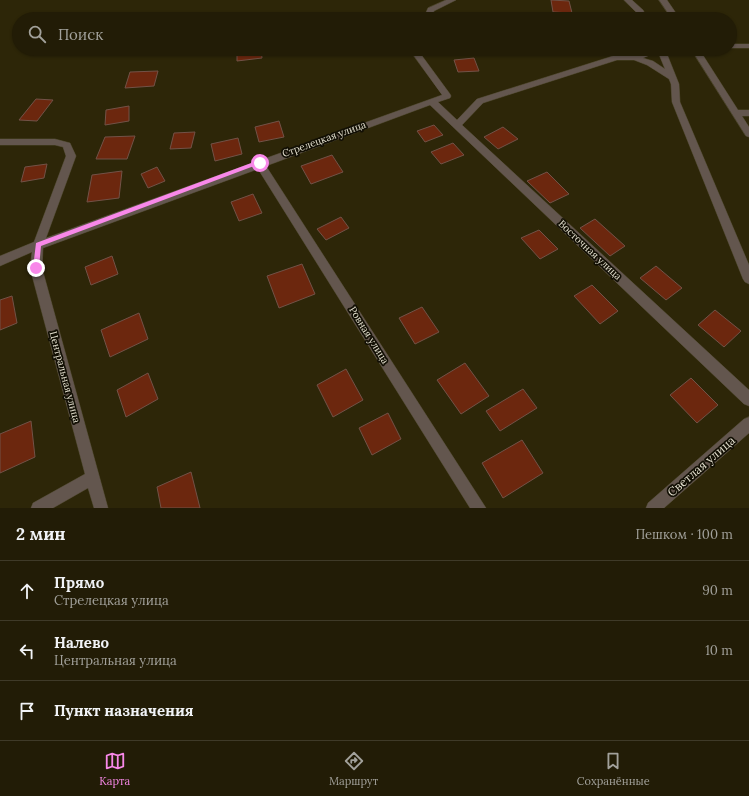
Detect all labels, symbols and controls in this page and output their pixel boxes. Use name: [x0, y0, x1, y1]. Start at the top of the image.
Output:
search box: [12, 12, 737, 56]
icon: search: [26, 23, 48, 45]
text: Поиск: [58, 25, 103, 44]
street label: Стрелецкая улица: [280, 118, 368, 160]
route start: [251, 154, 269, 172]
street label: Восточная улица: [556, 217, 624, 283]
route end: [27, 259, 45, 277]
street label: Ровная улица: [346, 304, 392, 366]
street label: Центральная улица: [47, 330, 83, 424]
street label: Светлая улица: [664, 433, 738, 499]
text: 2 мин: [16, 523, 66, 545]
text: Пешком · 100 m: [635, 526, 733, 543]
text: Прямо: [54, 573, 104, 592]
icon: ahead: [16, 580, 38, 602]
text: 90 m: [702, 582, 733, 599]
text: Стрелецкая улица: [54, 592, 169, 609]
text: Налево: [54, 633, 109, 652]
icon: left: [16, 640, 38, 662]
text: 10 m: [705, 642, 733, 659]
text: Центральная улица: [54, 652, 177, 669]
icon: arrive: [16, 700, 38, 722]
text: Пункт назначения: [54, 701, 194, 720]
tab: Карта: [99, 750, 130, 788]
tab: Маршрут: [329, 750, 378, 788]
tab: Сохранённые: [577, 750, 650, 788]

